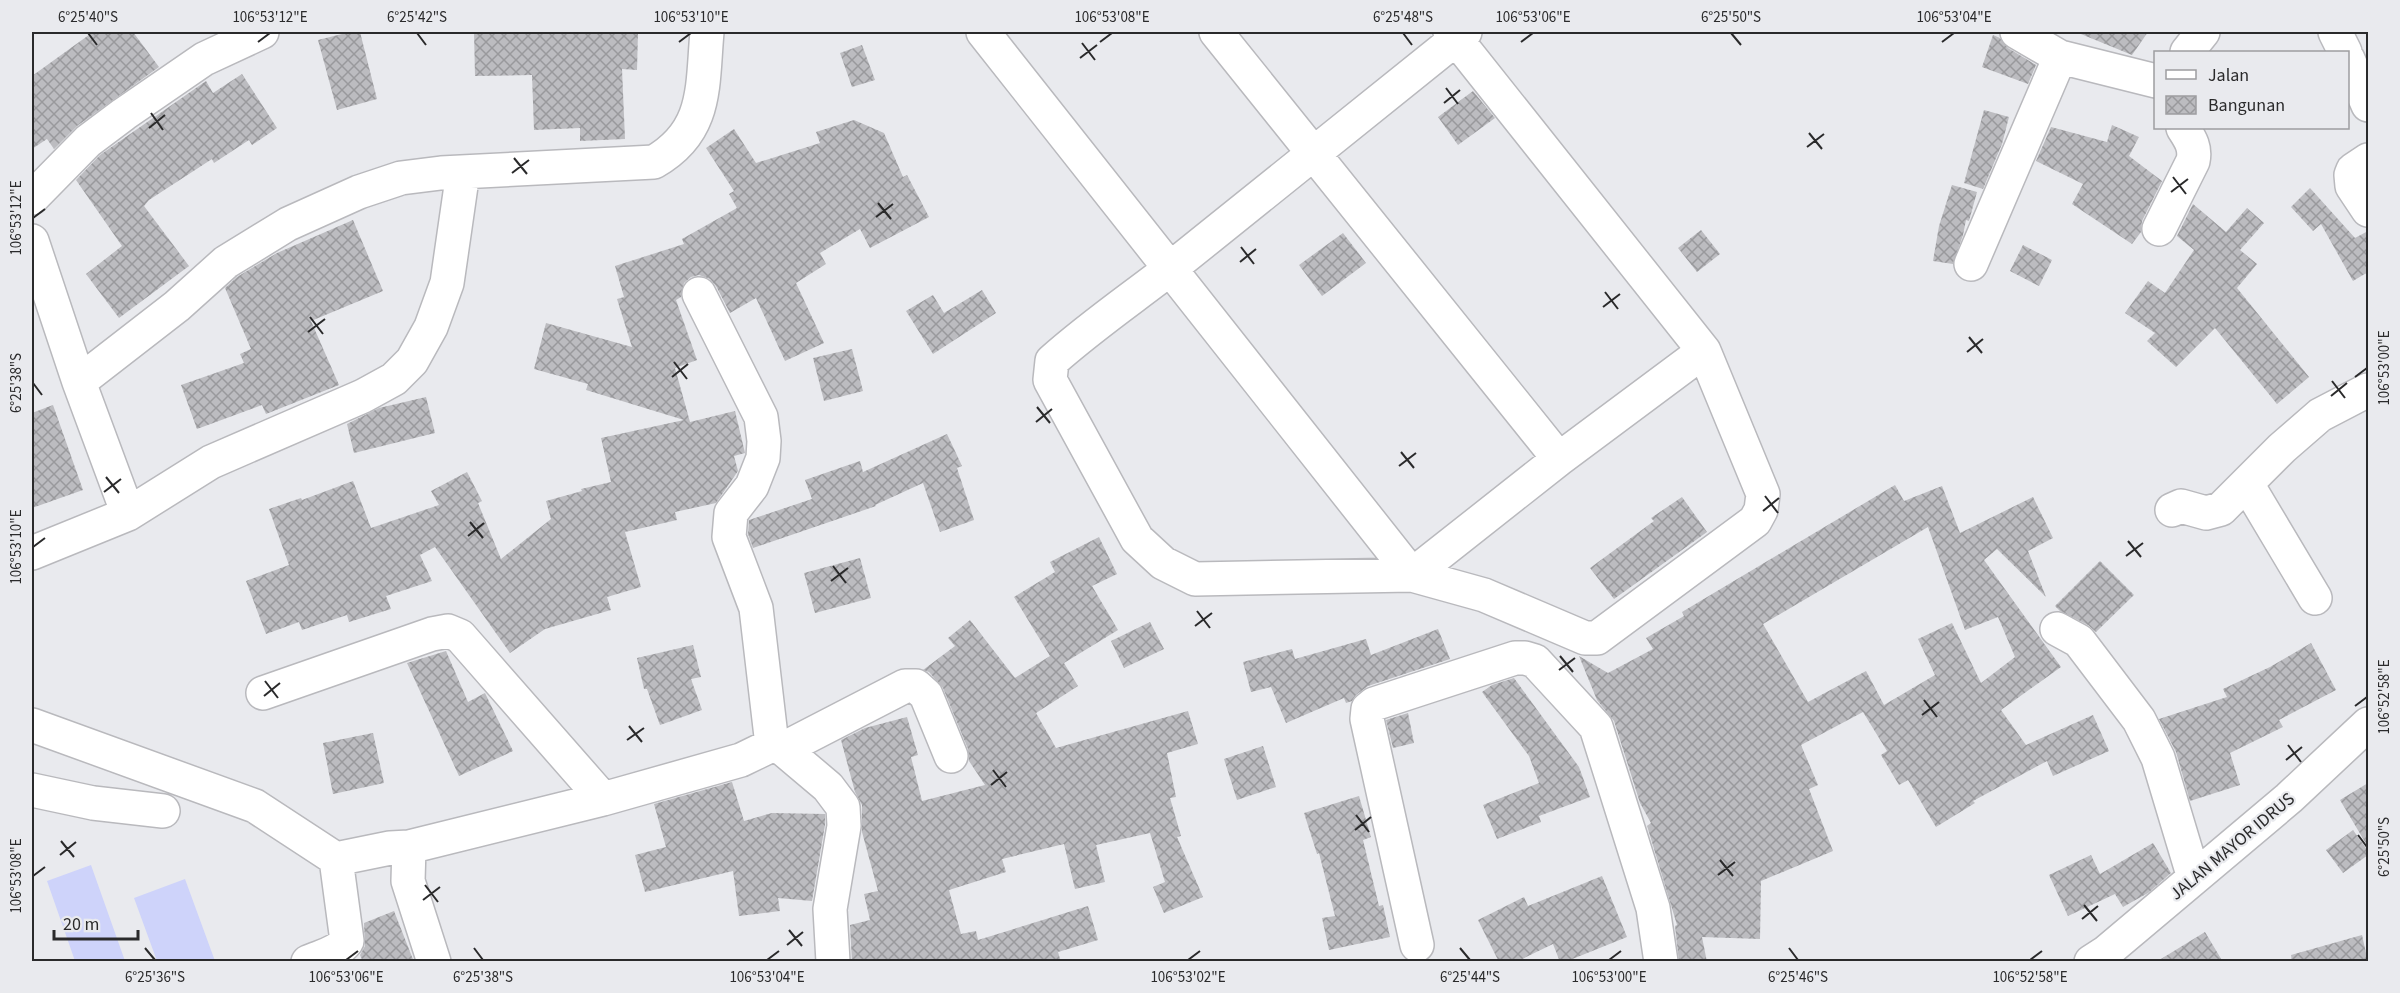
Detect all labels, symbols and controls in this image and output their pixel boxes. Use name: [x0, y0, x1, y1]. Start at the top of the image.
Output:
text: 6°25'40"S: [58, 7, 118, 28]
text: 106°53'12"E: [232, 7, 308, 28]
text: 6°25'42"S: [387, 7, 447, 28]
text: 106°53'10"E: [653, 7, 729, 28]
text: 106°53'08"E: [1074, 7, 1150, 28]
text: 6°25'48"S: [1373, 7, 1433, 28]
text: 106°53'06"E: [1495, 7, 1571, 28]
text: 6°25'50"S: [1701, 7, 1761, 28]
text: 106°53'04"E: [1916, 7, 1992, 28]
legend: [2154, 51, 2349, 129]
text: Jalan: [2208, 63, 2249, 88]
text: Bangunan: [2208, 93, 2285, 118]
text: 106°53'12"E: [6, 180, 27, 256]
text: 106°53'00"E: [2374, 330, 2395, 406]
text: 6°25'38"S: [6, 353, 27, 413]
text: 106°53'10"E: [6, 509, 27, 585]
text: 106°52'58"E: [2374, 659, 2395, 735]
street label: JALAN MAYOR IDRUS: [2165, 787, 2300, 906]
text: 6°25'50"S: [2374, 817, 2395, 877]
text: 106°53'08"E: [6, 838, 27, 914]
scale bar: [54, 903, 138, 941]
text: 20 m: [63, 912, 99, 937]
text: 6°25'36"S: [125, 967, 185, 988]
text: 106°53'06"E: [308, 967, 384, 988]
text: 6°25'38"S: [453, 967, 513, 988]
text: 106°53'04"E: [729, 967, 805, 988]
text: 106°53'02"E: [1150, 967, 1226, 988]
text: 6°25'44"S: [1440, 967, 1500, 988]
text: 106°53'00"E: [1571, 967, 1647, 988]
text: 6°25'46"S: [1768, 967, 1828, 988]
text: 106°52'58"E: [1992, 967, 2068, 988]

